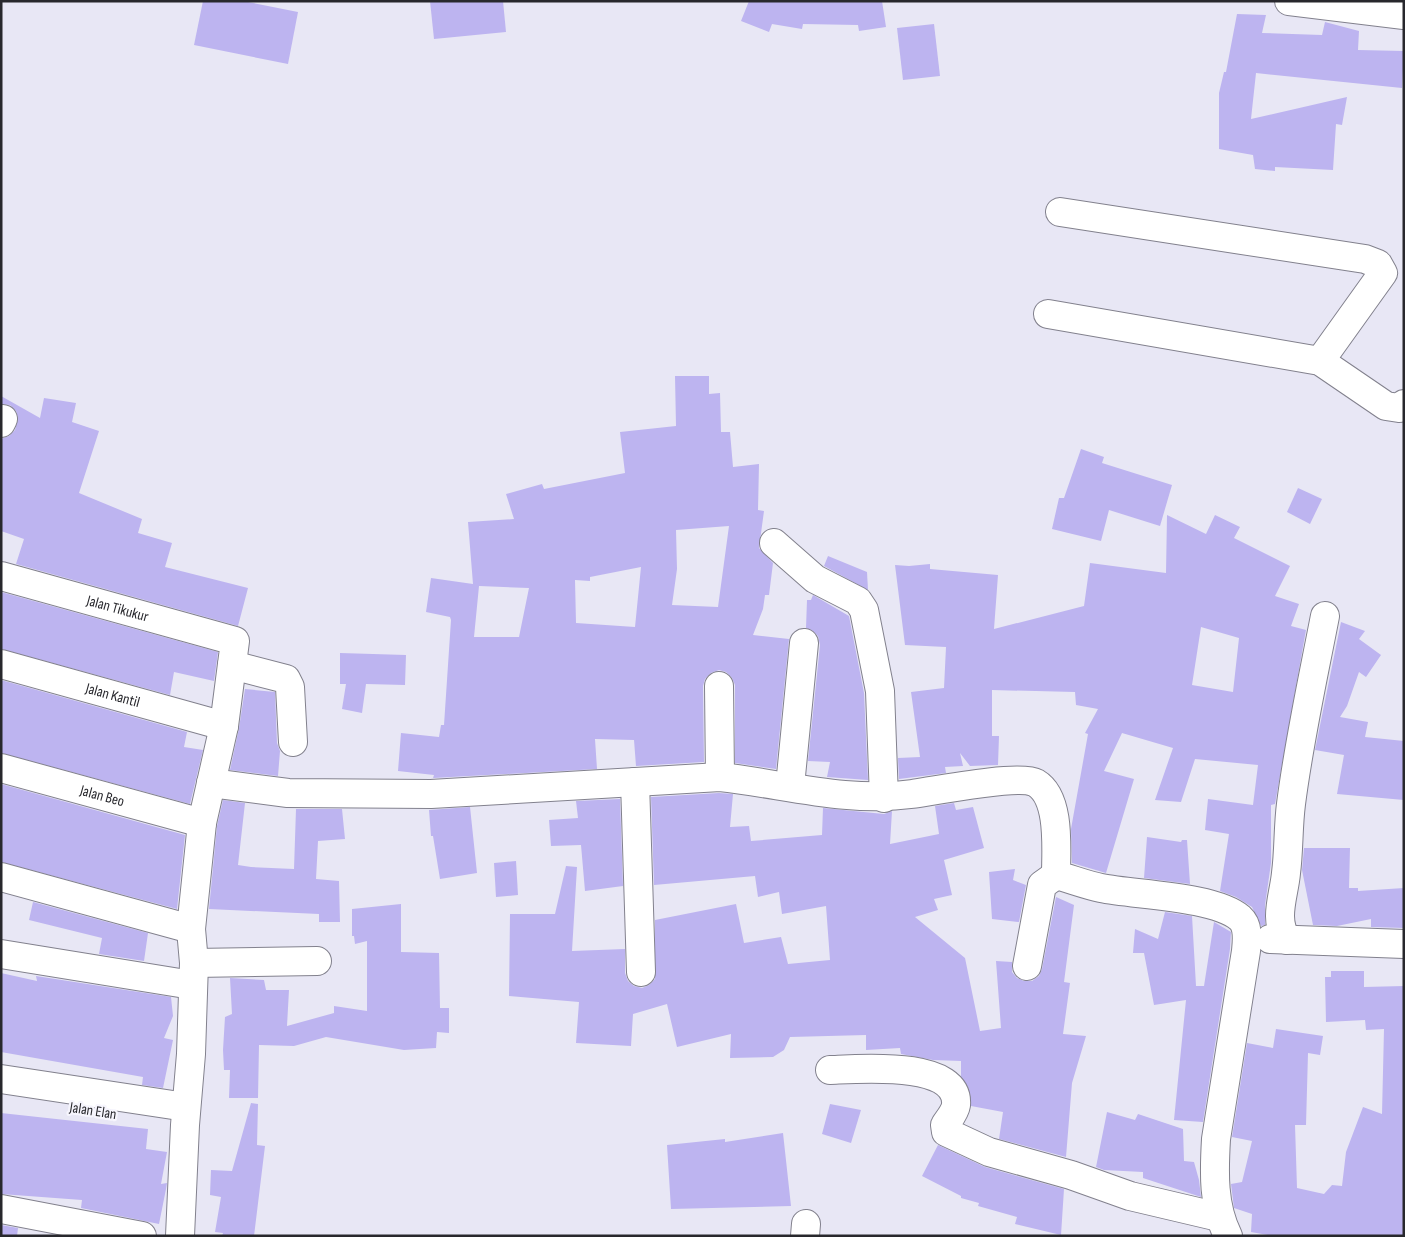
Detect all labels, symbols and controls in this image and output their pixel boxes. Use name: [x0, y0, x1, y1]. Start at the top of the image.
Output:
street label: Jalan Tikukur: [83, 590, 151, 626]
street label: Jalan Kantil: [83, 678, 142, 712]
street label: Jalan Beo: [77, 780, 127, 811]
street label: Jalan Elan: [67, 1098, 118, 1124]

